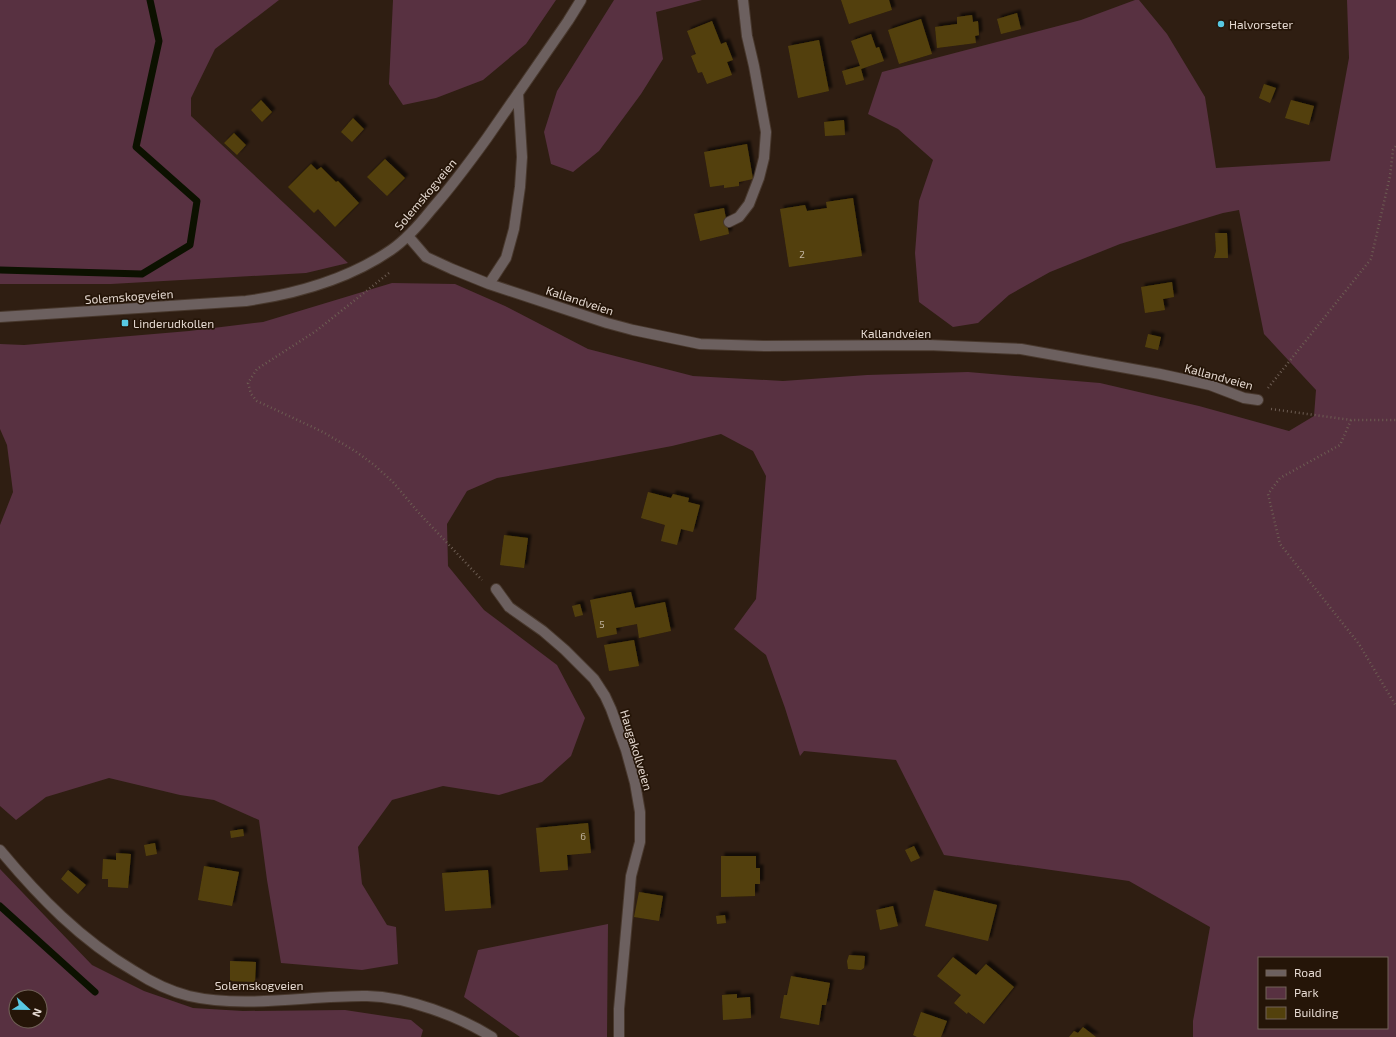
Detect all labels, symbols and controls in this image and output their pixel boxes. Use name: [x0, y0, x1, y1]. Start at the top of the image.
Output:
place label: Halvorseter: [1229, 17, 1293, 31]
marker: Halvorseter: [1216, 19, 1226, 29]
street label: Solemskogveien: [391, 155, 459, 232]
house number: 2: [799, 248, 805, 260]
street label: Kallandveien: [544, 282, 616, 318]
street label: Solemskogveien: [84, 286, 174, 306]
place label: Linderudkollen: [133, 316, 214, 330]
marker: Linderudkollen: [120, 318, 130, 328]
street label: Kallandveien: [861, 326, 931, 340]
street label: Kallandveien: [1183, 360, 1255, 392]
house number: 5: [599, 618, 605, 630]
street label: Haugakollveien: [618, 708, 656, 792]
house number: 6: [580, 830, 586, 842]
legend: [1258, 957, 1388, 1029]
text: Road: [1294, 965, 1322, 979]
street label: Solemskogveien: [215, 978, 303, 992]
text: Park: [1294, 985, 1319, 999]
north arrow: [8, 989, 48, 1029]
text: Building: [1294, 1005, 1339, 1019]
text: N: [30, 1007, 45, 1019]

